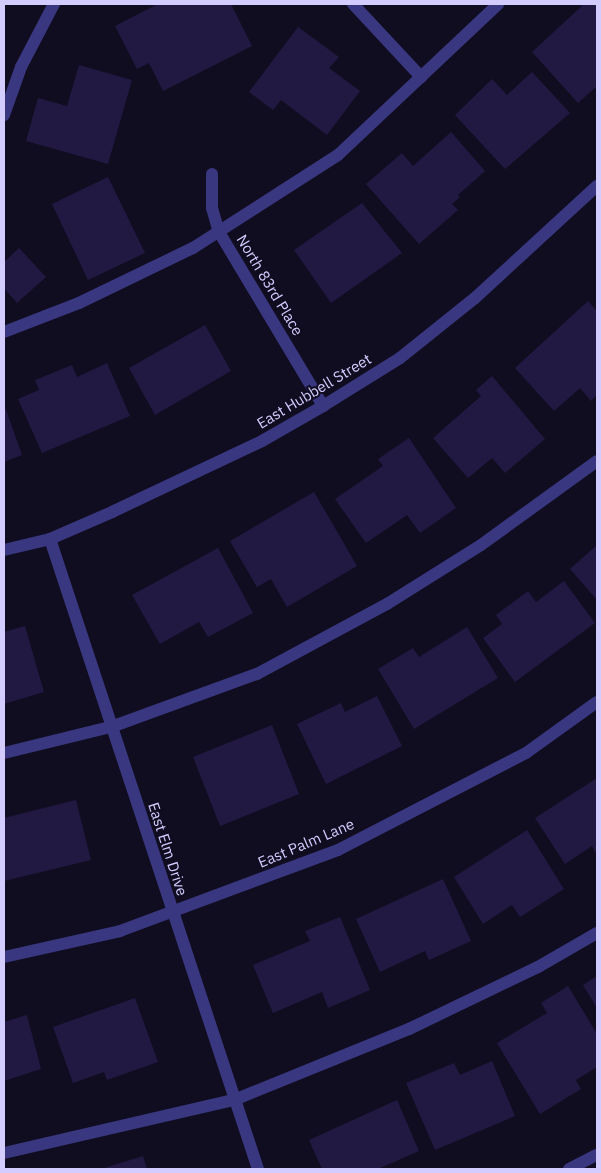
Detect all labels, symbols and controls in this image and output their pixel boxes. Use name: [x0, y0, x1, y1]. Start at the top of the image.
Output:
street label: North 83rd Place: [233, 231, 307, 339]
street label: East Hubbell Street: [254, 350, 374, 432]
street label: East Elm Drive: [144, 800, 192, 898]
street label: East Palm Lane: [255, 815, 357, 871]

